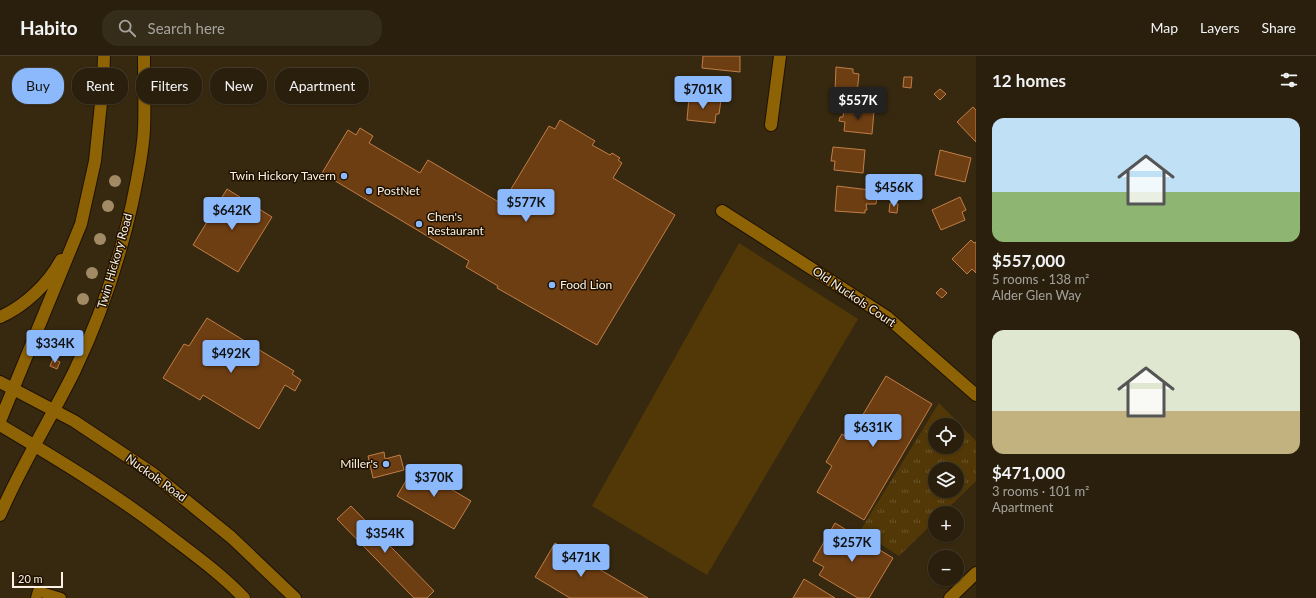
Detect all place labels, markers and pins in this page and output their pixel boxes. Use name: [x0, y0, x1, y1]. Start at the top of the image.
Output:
pin: $701K: [675, 76, 731, 110]
pin: $557K: [830, 87, 886, 121]
place label: Twin Hickory Tavern: [230, 168, 336, 183]
marker: Twin Hickory Tavern: [339, 171, 349, 181]
pin: $456K: [866, 174, 922, 208]
place label: PostNet: [377, 183, 420, 198]
marker: PostNet: [364, 186, 374, 196]
pin: $577K: [498, 189, 554, 223]
pin: $642K: [204, 197, 260, 231]
place label: Chen's Restaurant: [427, 209, 484, 238]
marker: Chen's Restaurant: [414, 219, 424, 229]
place label: Food Lion: [560, 277, 612, 292]
marker: Food Lion: [547, 280, 557, 290]
pin: $334K: [27, 330, 83, 364]
pin: $492K: [203, 340, 259, 374]
pin: $631K: [845, 414, 901, 448]
place label: Miller's: [340, 456, 378, 471]
marker: Miller's: [381, 459, 391, 469]
pin: $370K: [406, 464, 462, 498]
pin: $354K: [357, 520, 413, 554]
pin: $257K: [824, 529, 880, 563]
pin: $471K: [553, 544, 609, 578]

